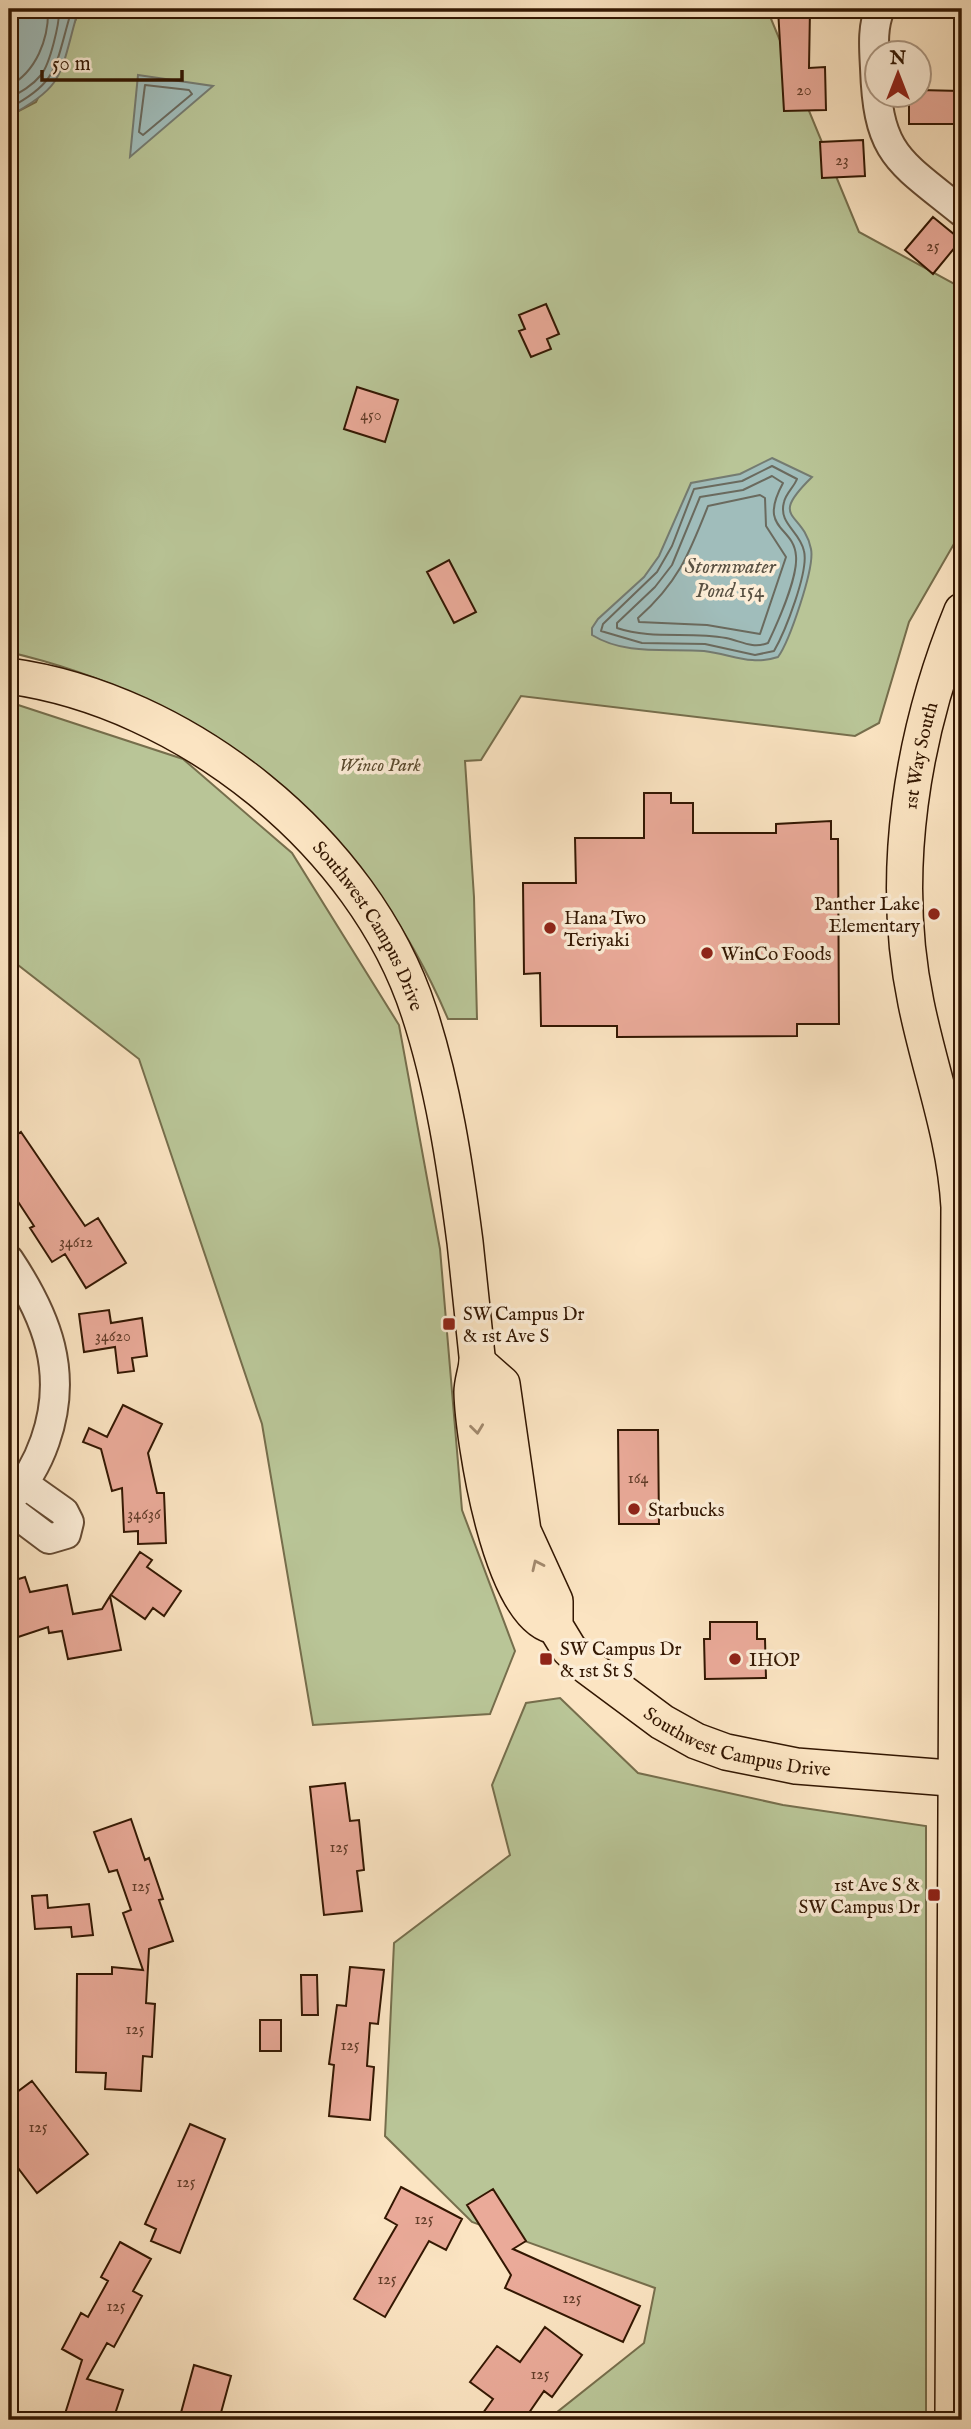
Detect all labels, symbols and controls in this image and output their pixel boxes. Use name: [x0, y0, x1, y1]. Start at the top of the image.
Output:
scale bar: [42, 38, 182, 82]
north arrow: [862, 38, 932, 108]
text: N: [889, 47, 907, 71]
text: 50 m: [52, 51, 91, 78]
house number: 20: [796, 81, 812, 101]
house number: 23: [835, 151, 849, 171]
house number: 25: [926, 237, 940, 257]
house number: 450: [360, 406, 382, 426]
water label: Stormwater Pond 154: [684, 554, 776, 605]
street label: 1st Way South: [900, 700, 944, 811]
park label: Winco Park: [339, 754, 421, 778]
street label: Southwest Campus Drive: [306, 836, 428, 1014]
place label: Panther Lake Elementary: [814, 893, 921, 939]
marker: Panther Lake Elementary: [926, 906, 942, 922]
place label: Hana Two Teriyaki: [564, 907, 646, 953]
marker: Hana Two Teriyaki: [542, 920, 558, 936]
place label: WinCo Foods: [721, 943, 831, 967]
marker: WinCo Foods: [699, 945, 715, 961]
house number: 34612: [59, 1233, 93, 1253]
place label: SW Campus Dr & 1st Ave S: [463, 1303, 585, 1349]
marker: SW Campus Dr & 1st Ave S: [441, 1316, 457, 1332]
house number: 34620: [95, 1327, 131, 1347]
one-way arrow: [469, 1423, 484, 1435]
house number: 164: [628, 1469, 648, 1489]
place label: Starbucks: [648, 1499, 724, 1523]
marker: Starbucks: [626, 1501, 642, 1517]
house number: 34636: [127, 1505, 161, 1525]
one-way arrow: [531, 1560, 545, 1572]
place label: SW Campus Dr & 1st St S: [560, 1638, 682, 1684]
place label: IHOP: [749, 1649, 800, 1673]
marker: SW Campus Dr & 1st St S: [538, 1651, 554, 1667]
marker: IHOP: [727, 1651, 743, 1667]
street label: Southwest Campus Drive: [638, 1702, 832, 1783]
house number: 125: [329, 1838, 349, 1858]
place label: 1st Ave S & SW Campus Dr: [798, 1874, 920, 1920]
house number: 125: [131, 1877, 151, 1897]
marker: 1st Ave S & SW Campus Dr: [926, 1887, 942, 1903]
house number: 125: [125, 2020, 145, 2040]
house number: 125: [340, 2036, 360, 2056]
house number: 125: [28, 2118, 48, 2138]
house number: 125: [176, 2173, 196, 2193]
house number: 125: [414, 2210, 434, 2230]
house number: 125: [377, 2270, 397, 2290]
house number: 125: [562, 2289, 582, 2309]
house number: 125: [106, 2297, 126, 2317]
house number: 125: [530, 2365, 550, 2385]

